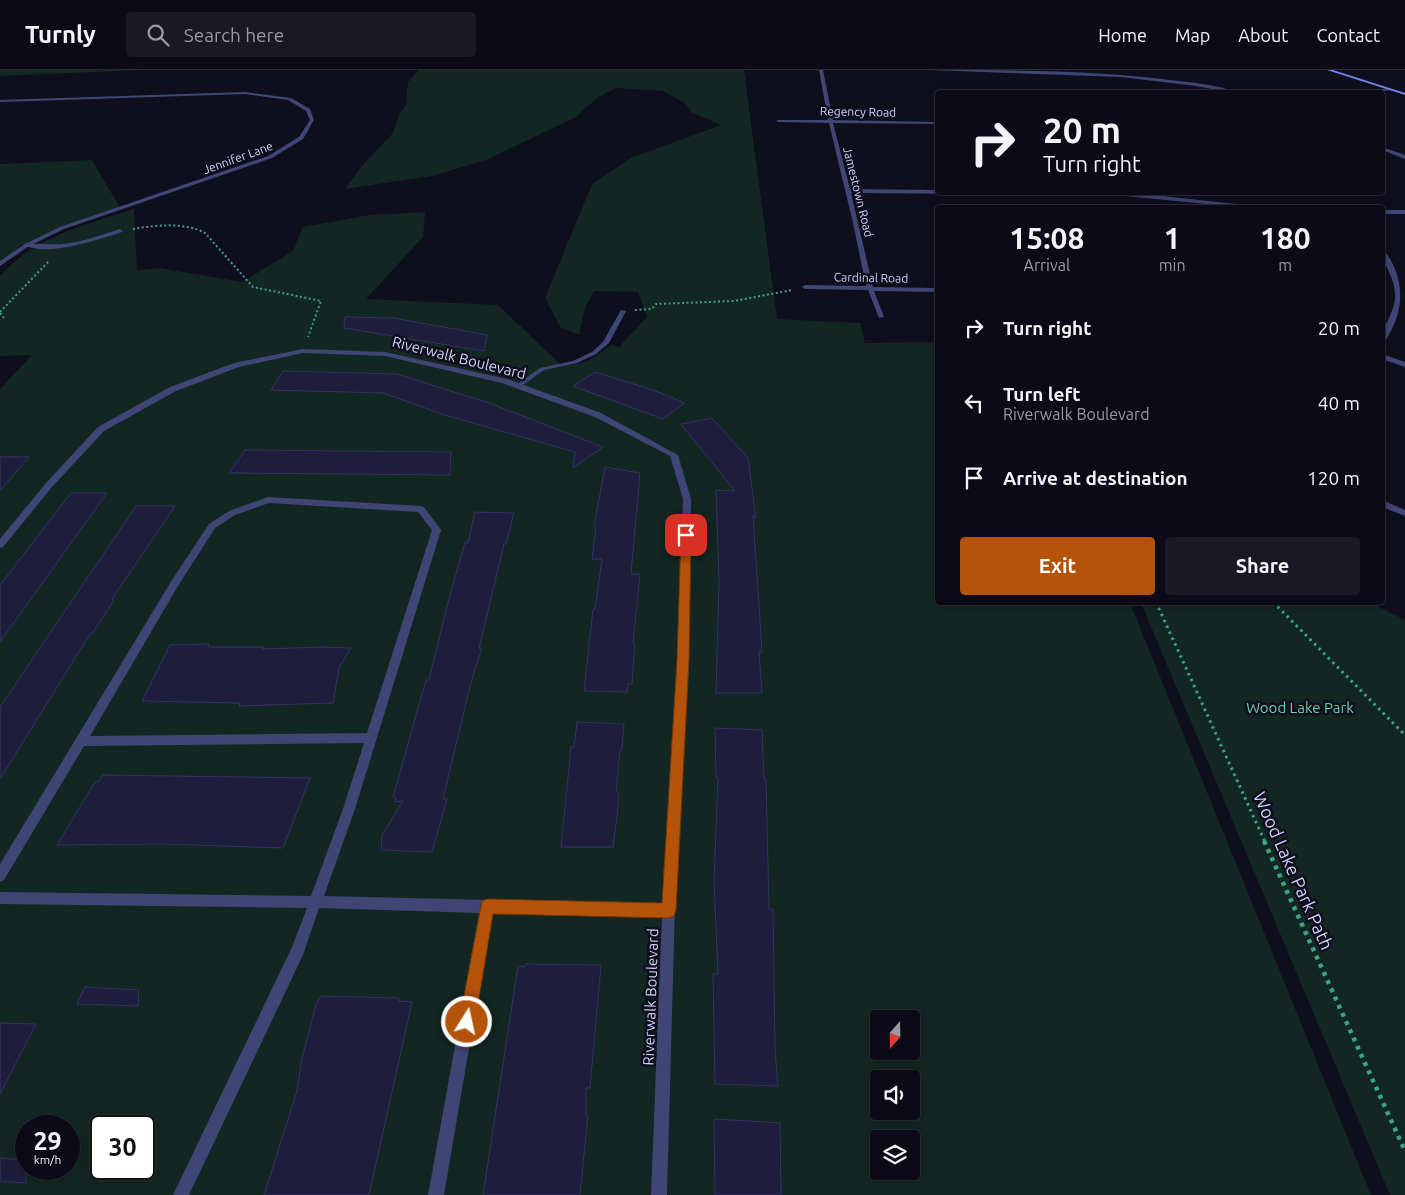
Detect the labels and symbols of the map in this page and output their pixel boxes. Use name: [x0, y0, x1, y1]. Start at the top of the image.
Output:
street label: Regency Road: [820, 104, 896, 119]
street label: Jennifer Lane: [201, 139, 275, 176]
street label: Jamestown Road: [841, 145, 876, 238]
street label: Cardinal Road: [834, 270, 908, 285]
street label: Riverwalk Boulevard: [390, 333, 528, 382]
pin: [665, 514, 707, 556]
park label: Wood Lake Park: [1246, 699, 1354, 716]
street label: Wood Lake Park Path: [1250, 789, 1338, 953]
street label: Riverwalk Boulevard: [640, 928, 661, 1066]
position arrow: [440, 995, 492, 1047]
north arrow: [870, 1010, 920, 1060]
speed limit sign: 30: [90, 1115, 155, 1180]

